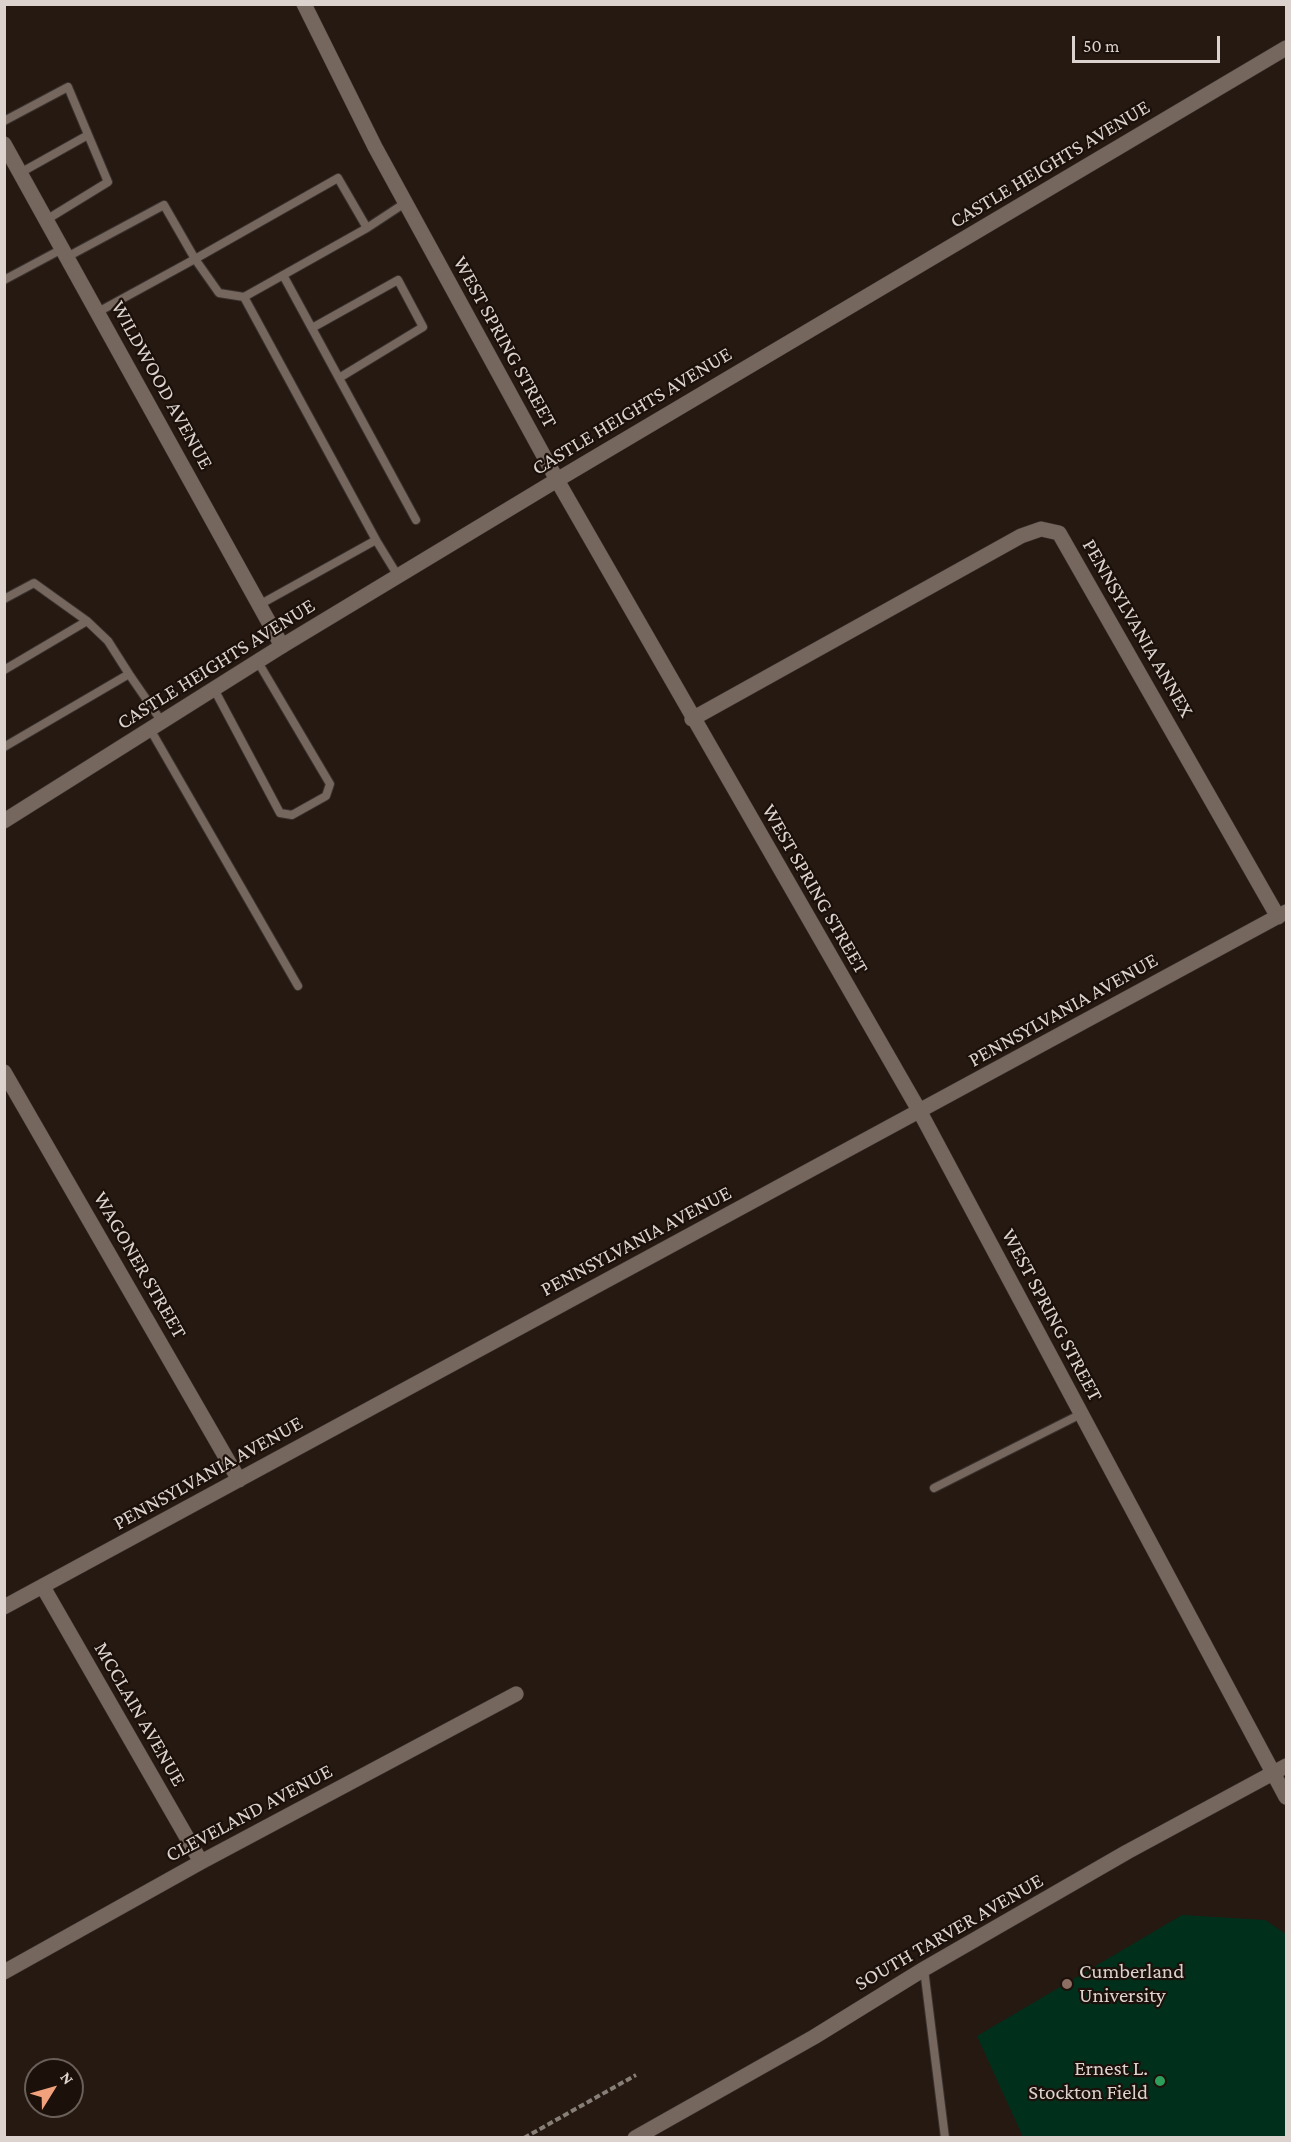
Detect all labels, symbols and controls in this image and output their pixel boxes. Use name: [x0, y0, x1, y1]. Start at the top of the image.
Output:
scale bar: [1075, 24, 1224, 62]
text: 50 m: [1083, 36, 1120, 56]
street label: CASTLE HEIGHTS AVENUE: [946, 94, 1154, 234]
street label: WEST SPRING STREET: [447, 252, 563, 432]
street label: WILDWOOD AVENUE: [105, 296, 219, 474]
street label: CASTLE HEIGHTS AVENUE: [528, 341, 736, 481]
street label: PENNSYLVANIA ANNEX: [1077, 534, 1199, 722]
street label: CASTLE HEIGHTS AVENUE: [112, 593, 320, 735]
street label: WEST SPRING STREET: [756, 799, 874, 979]
street label: PENNSYLVANIA AVENUE: [964, 947, 1162, 1073]
street label: PENNSYLVANIA AVENUE: [536, 1180, 736, 1302]
street label: WAGONER STREET: [88, 1187, 192, 1343]
street label: WEST SPRING STREET: [996, 1224, 1108, 1406]
street label: PENNSYLVANIA AVENUE: [109, 1410, 307, 1536]
street label: MCCLAIN AVENUE: [88, 1637, 192, 1791]
street label: CLEVELAND AVENUE: [161, 1758, 337, 1868]
street label: SOUTH TARVER AVENUE: [850, 1868, 1048, 1996]
place label: Cumberland University: [1079, 1959, 1184, 2009]
marker: Cumberland University: [1060, 1977, 1074, 1991]
place label: Ernest L. Stockton Field: [1028, 2056, 1148, 2106]
north arrow: [24, 2058, 84, 2118]
text: N: [57, 2069, 77, 2088]
marker: Ernest L. Stockton Field: [1153, 2074, 1167, 2088]

